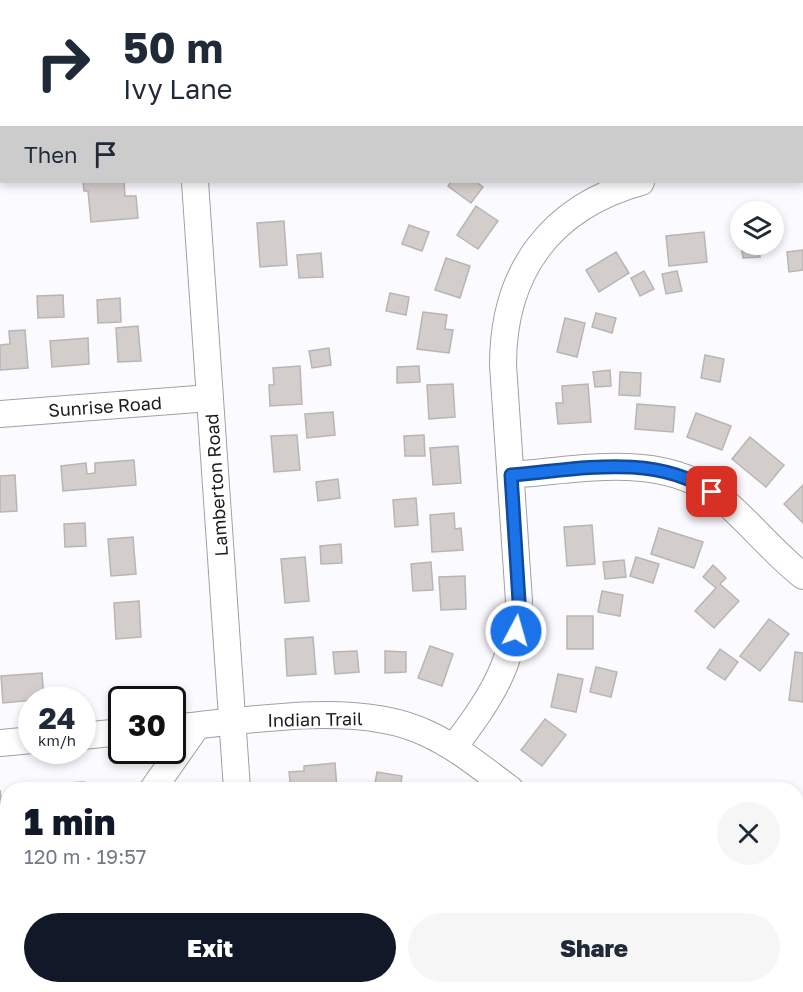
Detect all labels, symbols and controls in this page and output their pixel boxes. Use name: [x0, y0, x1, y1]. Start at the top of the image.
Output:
text: 50 m: [123, 22, 223, 72]
icon: right: [24, 24, 102, 102]
text: Ivy Lane: [123, 73, 232, 105]
icon: arrive: [89, 138, 122, 171]
text: Then: [24, 141, 77, 168]
map controls: [730, 201, 784, 255]
button: layers: [730, 201, 784, 255]
street label: Sunrise Road: [47, 391, 163, 421]
street label: Lamberton Road: [200, 413, 232, 557]
pin: [686, 466, 737, 517]
icon: arrive: [695, 475, 728, 508]
position arrow: [484, 599, 548, 663]
speed limit sign: 30: [108, 686, 186, 764]
text: 24: [38, 700, 76, 736]
street label: Indian Trail: [267, 707, 363, 731]
text: km/h: [38, 731, 76, 749]
text: 1 min: [24, 800, 115, 843]
button: close: [717, 802, 780, 865]
text: 120 m · 19:57: [24, 844, 146, 868]
button: Exit: [24, 913, 396, 982]
button: Share: [408, 913, 780, 982]

